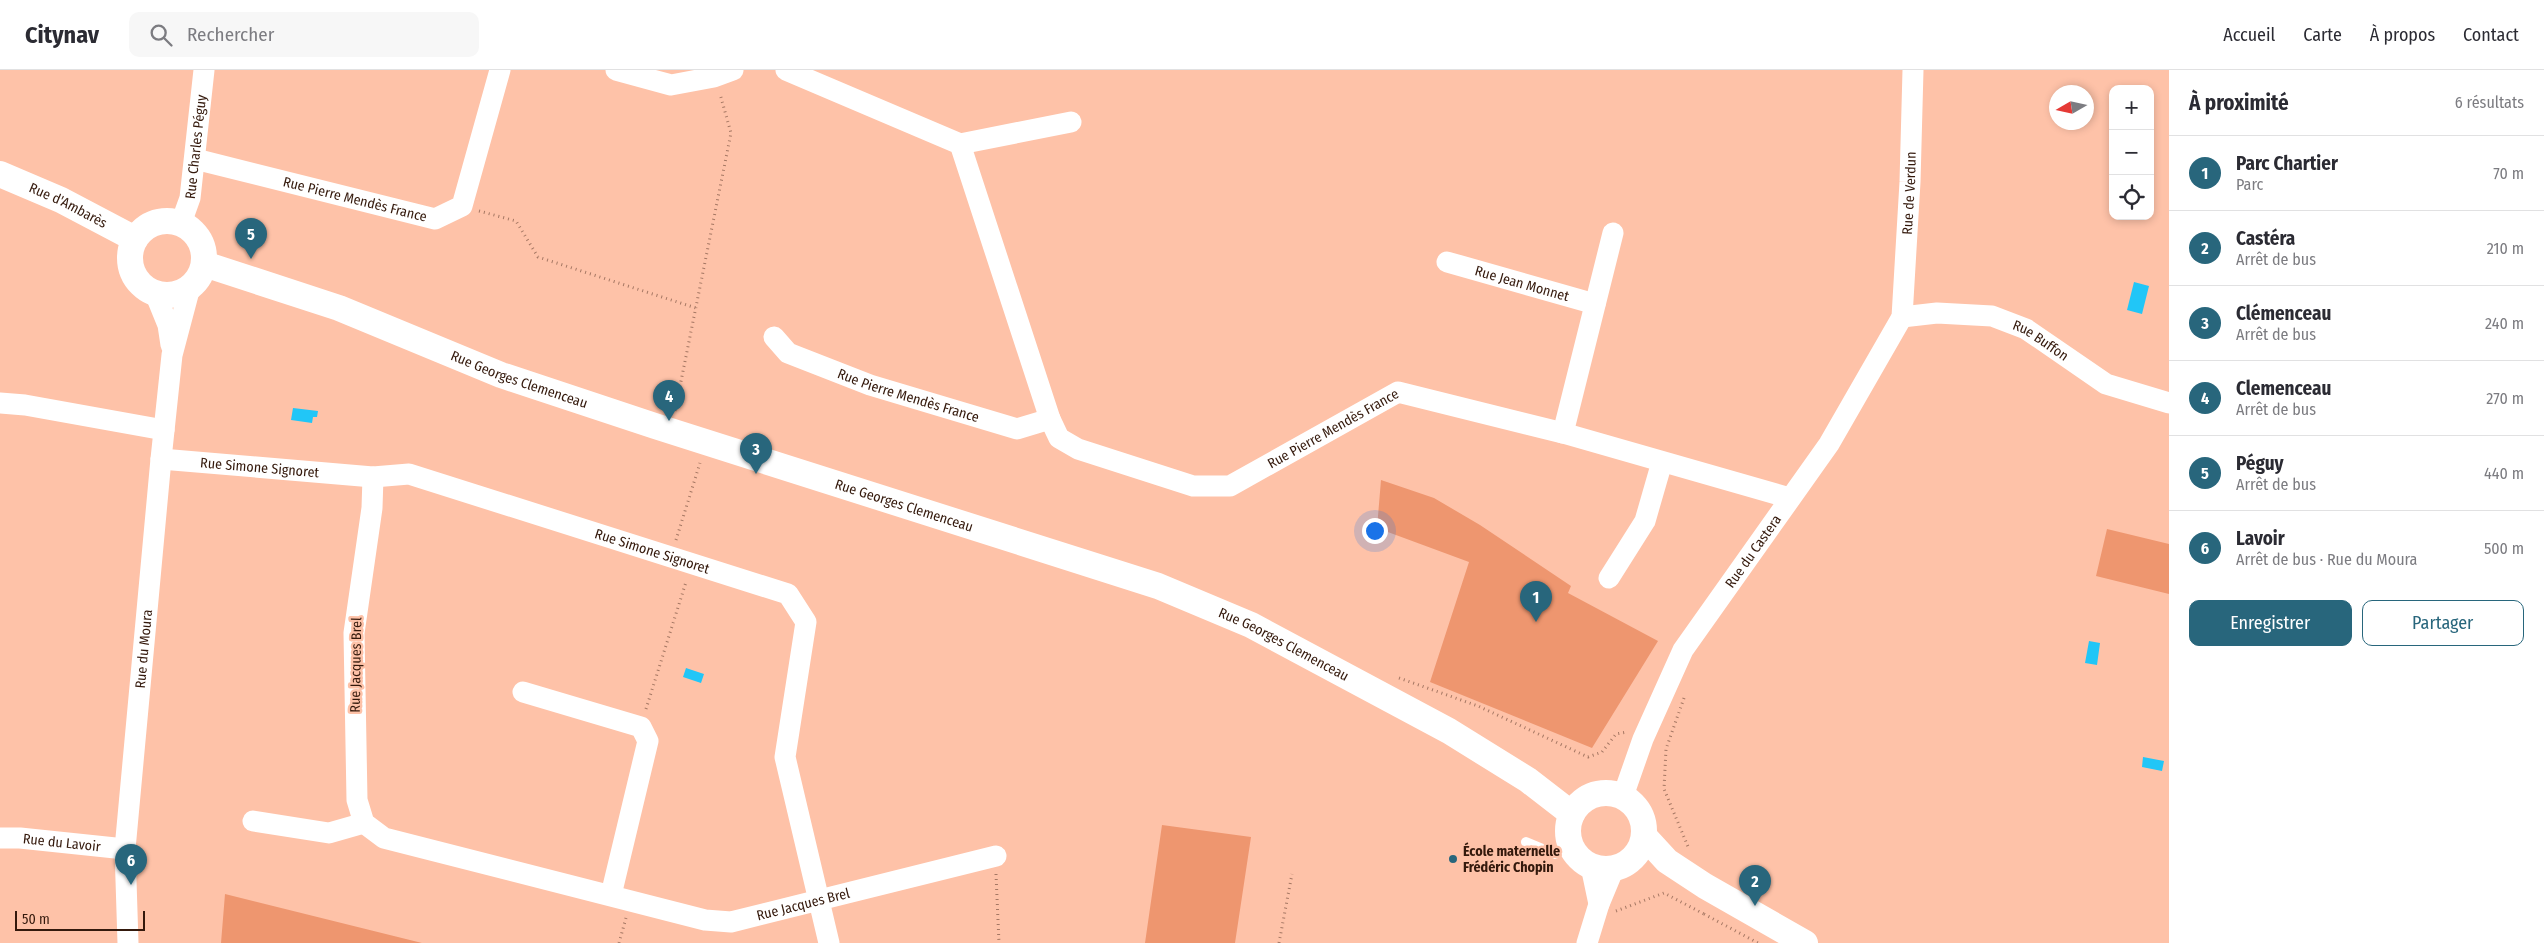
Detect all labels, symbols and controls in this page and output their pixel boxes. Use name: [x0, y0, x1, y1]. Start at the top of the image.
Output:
search box: [129, 12, 479, 57]
text: Citynav: [25, 21, 99, 49]
icon: search: [147, 21, 175, 49]
text: Rechercher: [187, 23, 274, 46]
text: Accueil: [2223, 24, 2275, 46]
text: Carte: [2303, 24, 2342, 46]
text: À propos: [2370, 24, 2435, 46]
text: Contact: [2463, 24, 2519, 46]
north arrow: [2049, 85, 2094, 130]
map controls: [2109, 85, 2154, 220]
button: +: [2109, 85, 2154, 130]
text: À proximité: [2189, 90, 2289, 116]
street label: Rue Charles Péguy: [181, 93, 210, 200]
text: 6 résultats: [2455, 93, 2524, 112]
button: −: [2109, 130, 2154, 175]
street label: Rue de Verdun: [1898, 151, 1919, 235]
text: Parc Chartier: [2236, 152, 2338, 175]
text: 1: [2202, 164, 2208, 183]
text: 70 m: [2493, 164, 2524, 183]
street label: Rue Pierre Mendès France: [281, 173, 429, 225]
button: locate: [2109, 175, 2154, 220]
text: Parc: [2236, 175, 2263, 194]
street label: Rue d'Ambarès: [27, 179, 110, 231]
pin: 5: [235, 218, 267, 259]
text: Castéra: [2236, 227, 2295, 250]
text: 2: [2201, 239, 2209, 258]
text: 210 m: [2487, 239, 2524, 258]
text: Arrêt de bus: [2236, 250, 2316, 269]
street label: Rue Jean Monnet: [1473, 262, 1571, 305]
text: Clémenceau: [2236, 302, 2331, 325]
text: 3: [2201, 314, 2209, 333]
text: 240 m: [2485, 314, 2524, 333]
street label: Rue Buffon: [2010, 316, 2072, 364]
text: Arrêt de bus: [2236, 325, 2316, 344]
street label: Rue Georges Clemenceau: [448, 347, 590, 412]
street label: Rue Pierre Mendès France: [835, 365, 981, 426]
text: Clemenceau: [2236, 377, 2331, 400]
pin: 4: [653, 380, 685, 421]
street label: Rue Pierre Mendès France: [1264, 385, 1402, 472]
text: 4: [2201, 389, 2209, 408]
text: 270 m: [2486, 389, 2524, 408]
text: Arrêt de bus: [2236, 400, 2316, 419]
pin: 3: [740, 433, 772, 474]
text: Péguy: [2236, 452, 2284, 475]
street label: Rue Simone Signoret: [199, 454, 320, 481]
text: 5: [2201, 464, 2209, 483]
text: 440 m: [2484, 464, 2524, 483]
street label: Rue Georges Clemenceau: [833, 475, 975, 535]
text: Arrêt de bus: [2236, 475, 2316, 494]
street label: Rue du Castera: [1721, 511, 1785, 591]
your location: [1362, 518, 1388, 544]
street label: Rue Simone Signoret: [593, 525, 712, 577]
text: Lavoir: [2236, 527, 2285, 550]
text: 6: [2201, 539, 2209, 558]
text: 500 m: [2484, 539, 2524, 558]
text: Arrêt de bus · Rue du Moura: [2236, 550, 2417, 569]
pin: 1: [1520, 581, 1552, 622]
button: Enregistrer: [2189, 600, 2352, 646]
button: Partager: [2362, 600, 2524, 646]
street label: Rue Georges Clemenceau: [1216, 604, 1352, 684]
street label: Rue du Moura: [131, 608, 156, 689]
street label: Rue Jacques Brel: [347, 617, 365, 713]
street label: Rue du Lavoir: [22, 830, 102, 855]
place label: École maternelle Frédéric Chopin: [1463, 842, 1560, 876]
pin: 6: [115, 844, 147, 885]
marker: École maternelle Frédéric Chopin: [1447, 853, 1459, 865]
pin: 2: [1739, 865, 1771, 906]
street label: Rue Jacques Brel: [755, 884, 852, 924]
scale bar: [15, 908, 145, 931]
text: 50 m: [22, 911, 50, 928]

